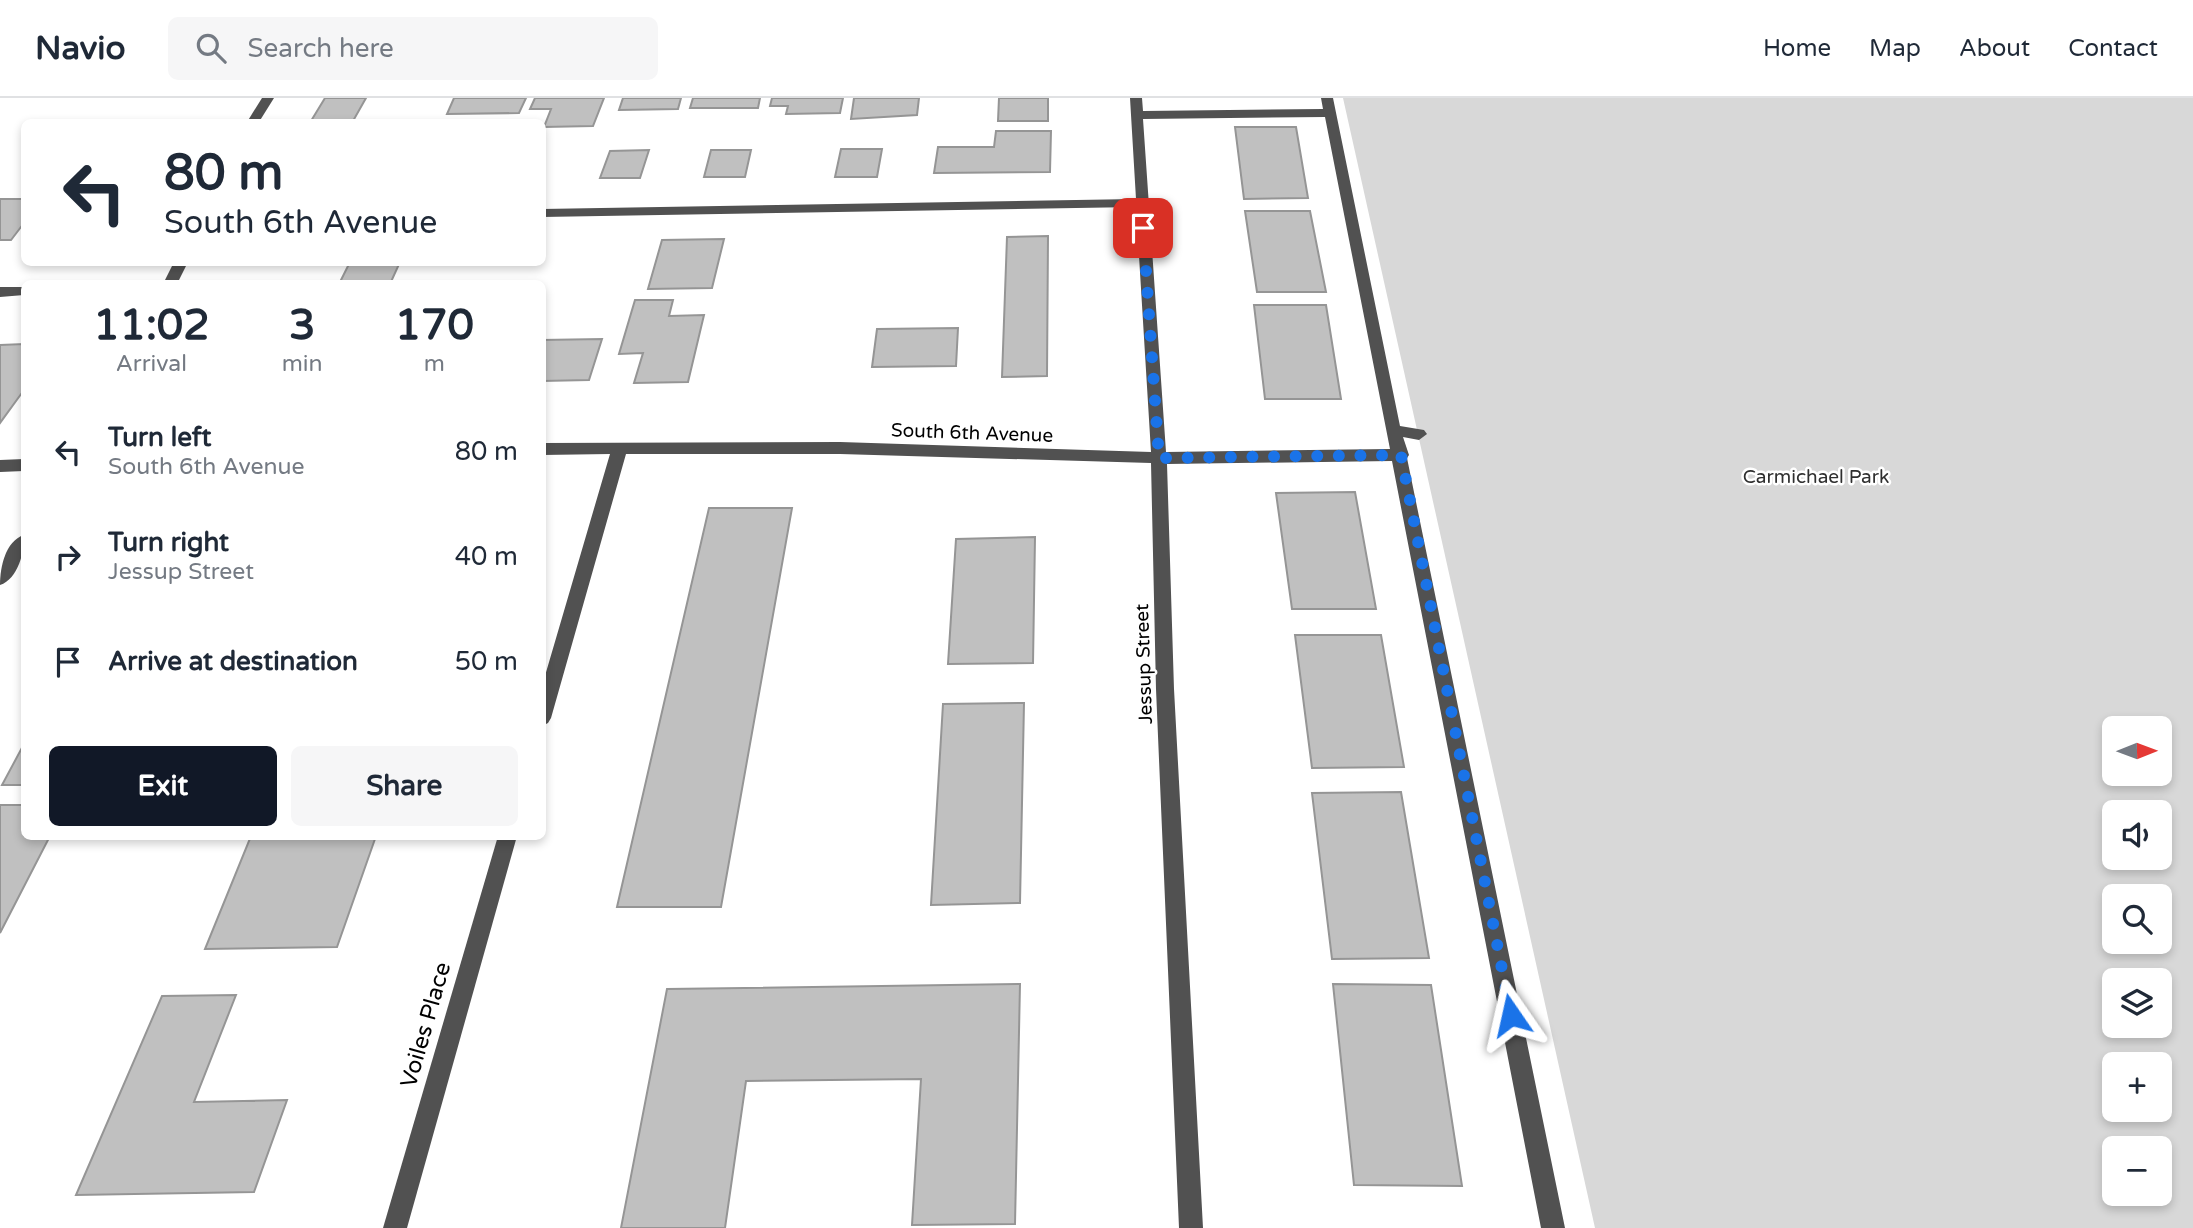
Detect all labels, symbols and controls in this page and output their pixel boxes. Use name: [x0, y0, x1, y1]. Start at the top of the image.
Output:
search box: [168, 17, 658, 80]
text: Navio: [35, 29, 126, 68]
icon: search: [192, 29, 230, 67]
text: Search here: [248, 33, 394, 64]
text: Home: [1763, 34, 1831, 63]
text: Map: [1869, 34, 1921, 63]
text: About: [1959, 34, 2030, 63]
text: Contact: [2068, 34, 2158, 63]
text: 80 m: [164, 144, 283, 203]
icon: left: [49, 147, 140, 238]
pin: [1113, 198, 1173, 258]
text: South 6th Avenue: [164, 204, 437, 242]
icon: arrive: [1124, 209, 1162, 247]
text: 11:02: [93, 300, 210, 351]
text: 3: [289, 300, 315, 351]
text: 170: [395, 300, 474, 351]
text: Arrival: [116, 350, 187, 378]
text: min: [282, 350, 323, 378]
text: m: [424, 350, 445, 378]
street label: South 6th Avenue: [891, 419, 1053, 447]
text: Turn left: [108, 422, 211, 453]
icon: left: [49, 433, 87, 471]
text: 80 m: [455, 436, 518, 467]
text: South 6th Avenue: [108, 453, 304, 481]
park label: Carmichael Park: [1743, 466, 1889, 488]
text: Turn right: [108, 527, 229, 558]
icon: right: [49, 538, 87, 576]
text: 40 m: [455, 541, 518, 572]
text: Jessup Street: [108, 558, 254, 586]
street label: Jessup Street: [1131, 603, 1157, 725]
icon: arrive: [49, 643, 87, 681]
text: Arrive at destination: [108, 646, 358, 677]
text: 50 m: [455, 646, 518, 677]
north arrow: [2102, 716, 2172, 786]
map controls: [2102, 716, 2172, 1206]
button: Exit: [49, 746, 277, 826]
button: Share: [291, 746, 518, 826]
button: sound: [2102, 800, 2172, 870]
button: search: [2102, 884, 2172, 954]
street label: Voiles Place: [395, 959, 457, 1091]
button: layers: [2102, 968, 2172, 1038]
position arrow: [1474, 978, 1548, 1052]
button: +: [2102, 1052, 2172, 1122]
button: −: [2102, 1136, 2172, 1206]

